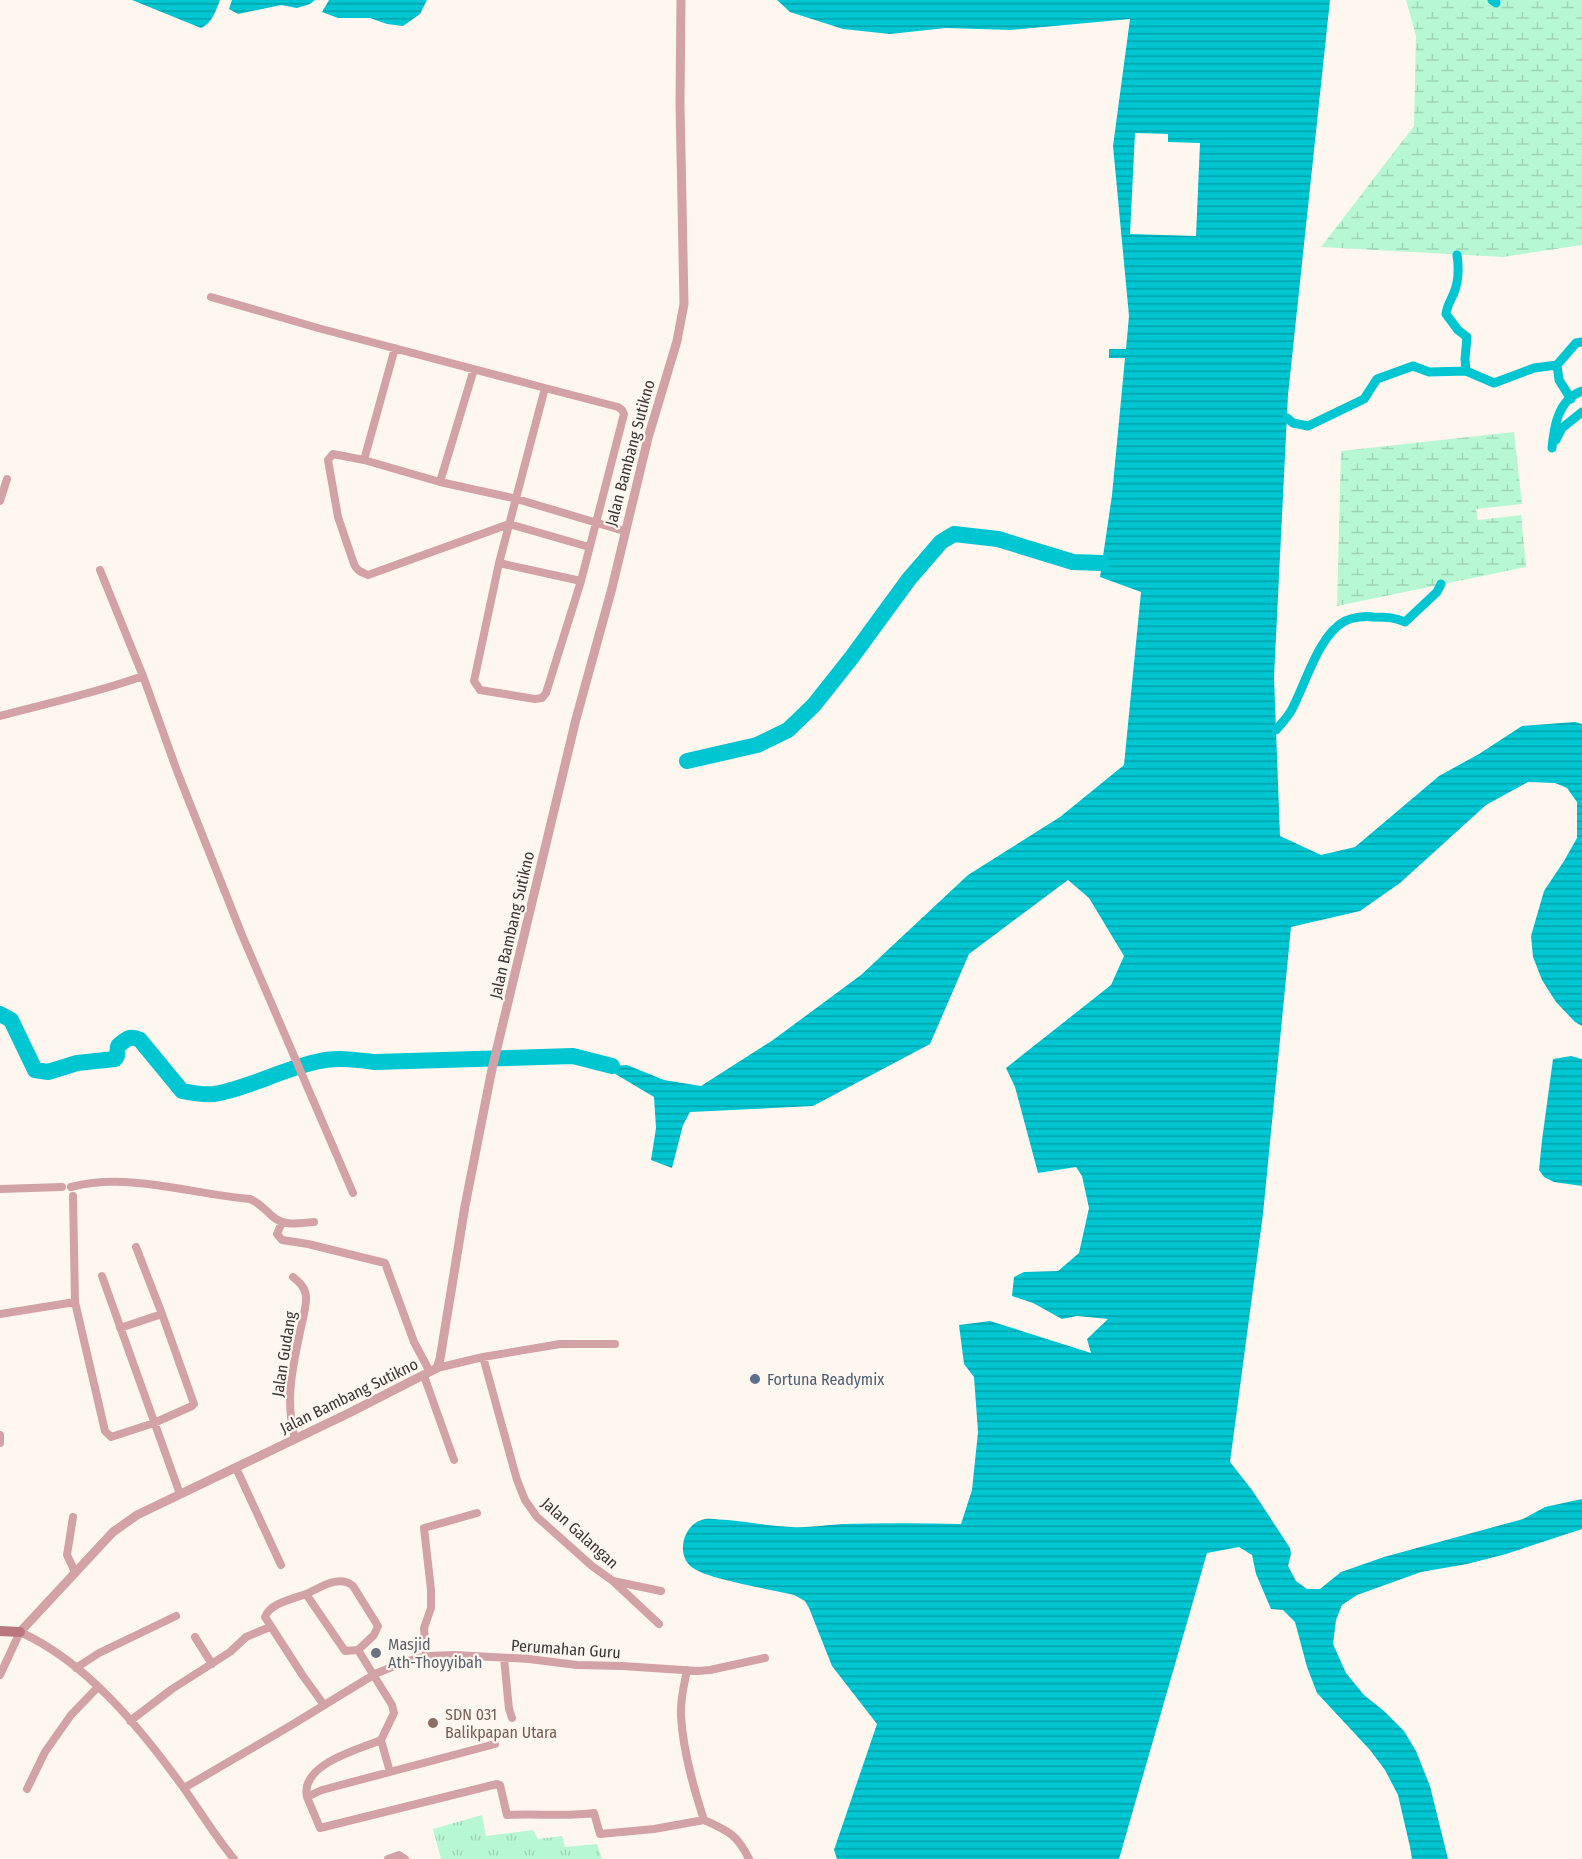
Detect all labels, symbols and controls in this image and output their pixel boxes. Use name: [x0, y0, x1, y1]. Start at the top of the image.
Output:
street label: Jalan Bambang Sutikno: [601, 378, 659, 528]
street label: Jalan Bambang Sutikno: [486, 849, 538, 1001]
street label: Jalan Gudang: [268, 1310, 300, 1398]
street label: Jalan Bambang Sutikno: [277, 1354, 421, 1438]
place label: Fortuna Readymix: [767, 1370, 884, 1389]
marker: Fortuna Readymix: [748, 1372, 762, 1386]
street label: Jalan Galangan: [538, 1493, 622, 1573]
place label: Masjid Ath-Thoyyibah: [388, 1635, 482, 1672]
street label: Perumahan Guru: [511, 1636, 621, 1662]
marker: Masjid Ath-Thoyyibah: [369, 1646, 383, 1660]
place label: SDN 031 Balikpapan Utara: [445, 1705, 557, 1742]
marker: SDN 031 Balikpapan Utara: [426, 1716, 440, 1730]

